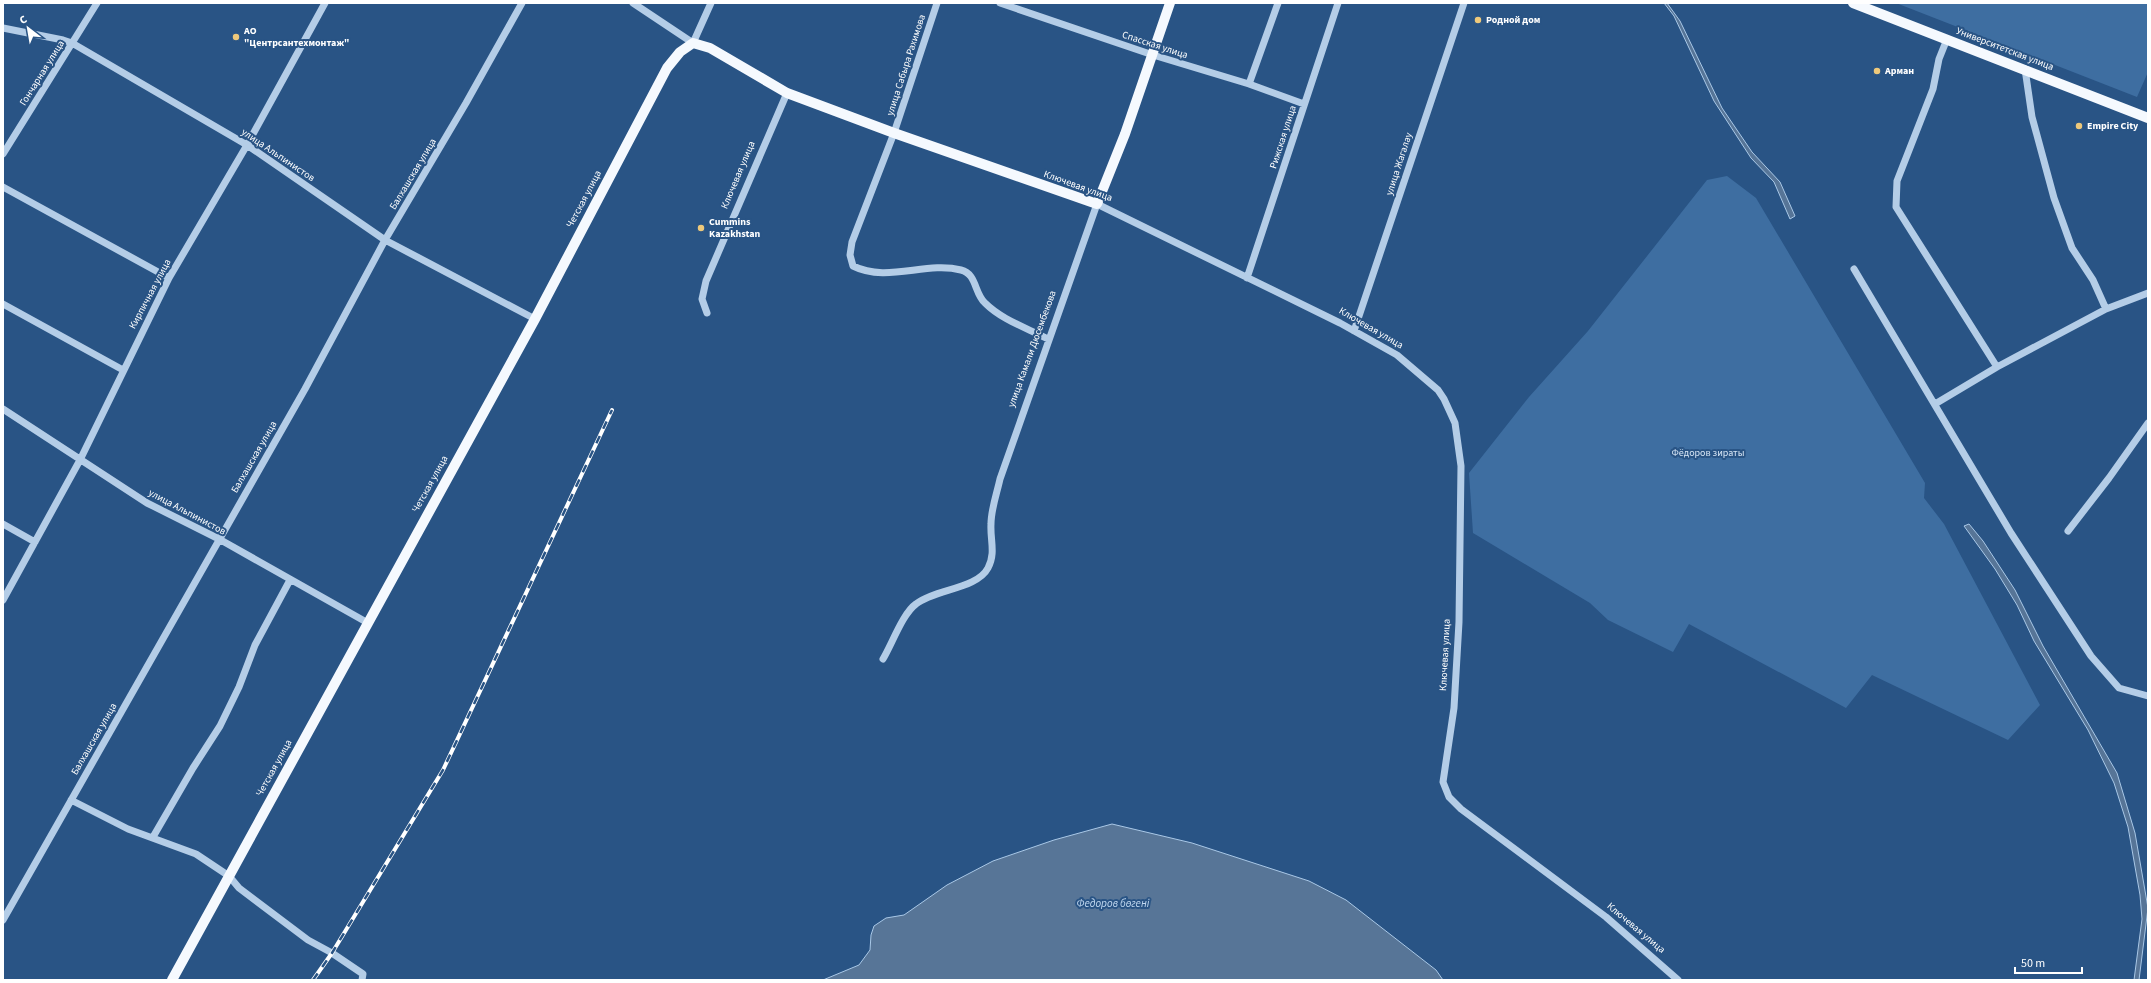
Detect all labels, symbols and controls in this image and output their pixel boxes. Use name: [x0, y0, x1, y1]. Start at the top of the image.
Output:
north arrow: [8, 8, 48, 48]
text: С: [16, 11, 30, 28]
street label: улица Сабыра Рахимова: [883, 12, 929, 118]
place label: Родной дом: [1486, 13, 1540, 27]
marker: Родной дом: [1473, 15, 1483, 25]
place label: АО "Центрсантехмонтаж": [243, 24, 349, 50]
street label: Университетская улица: [1954, 24, 2056, 74]
street label: Спасская улица: [1120, 28, 1190, 62]
marker: АО "Центрсантехмонтаж": [231, 32, 241, 42]
street label: Гончарная улица: [16, 38, 68, 108]
place label: Арман: [1884, 64, 1914, 78]
marker: Арман: [1872, 66, 1882, 76]
street label: Рижская улица: [1266, 104, 1300, 170]
place label: Empire City: [2087, 119, 2139, 133]
marker: Empire City: [2074, 121, 2084, 131]
street label: улица Альпинистов: [238, 125, 318, 185]
street label: улица Жагалау: [1382, 130, 1416, 197]
street label: Балхашская улица: [386, 136, 440, 212]
street label: Ключевая улица: [717, 139, 759, 211]
street label: Ключевая улица: [1042, 167, 1114, 205]
street label: Четская улица: [563, 168, 605, 230]
place label: Cummins Kazakhstan: [709, 215, 760, 241]
marker: Cummins Kazakhstan: [696, 223, 706, 233]
street label: Кирпичная улица: [126, 257, 174, 331]
street label: улица Камали Дюсембекова: [1004, 289, 1060, 409]
street label: Ключевая улица: [1336, 304, 1406, 352]
street label: Балхашская улица: [228, 418, 280, 496]
park label: Фёдоров зираты: [1672, 446, 1744, 460]
street label: Четская улица: [409, 453, 451, 515]
street label: улица Альпинистов: [146, 486, 228, 538]
street label: Ключевая улица: [1436, 619, 1454, 691]
street label: Балхашская улица: [68, 700, 120, 778]
street label: Четская улица: [253, 737, 295, 799]
water label: Федоров бөгені: [1077, 896, 1150, 911]
street label: Ключевая улица: [1604, 899, 1668, 957]
scale bar: [2015, 949, 2082, 975]
text: 50 m: [2021, 955, 2045, 972]

